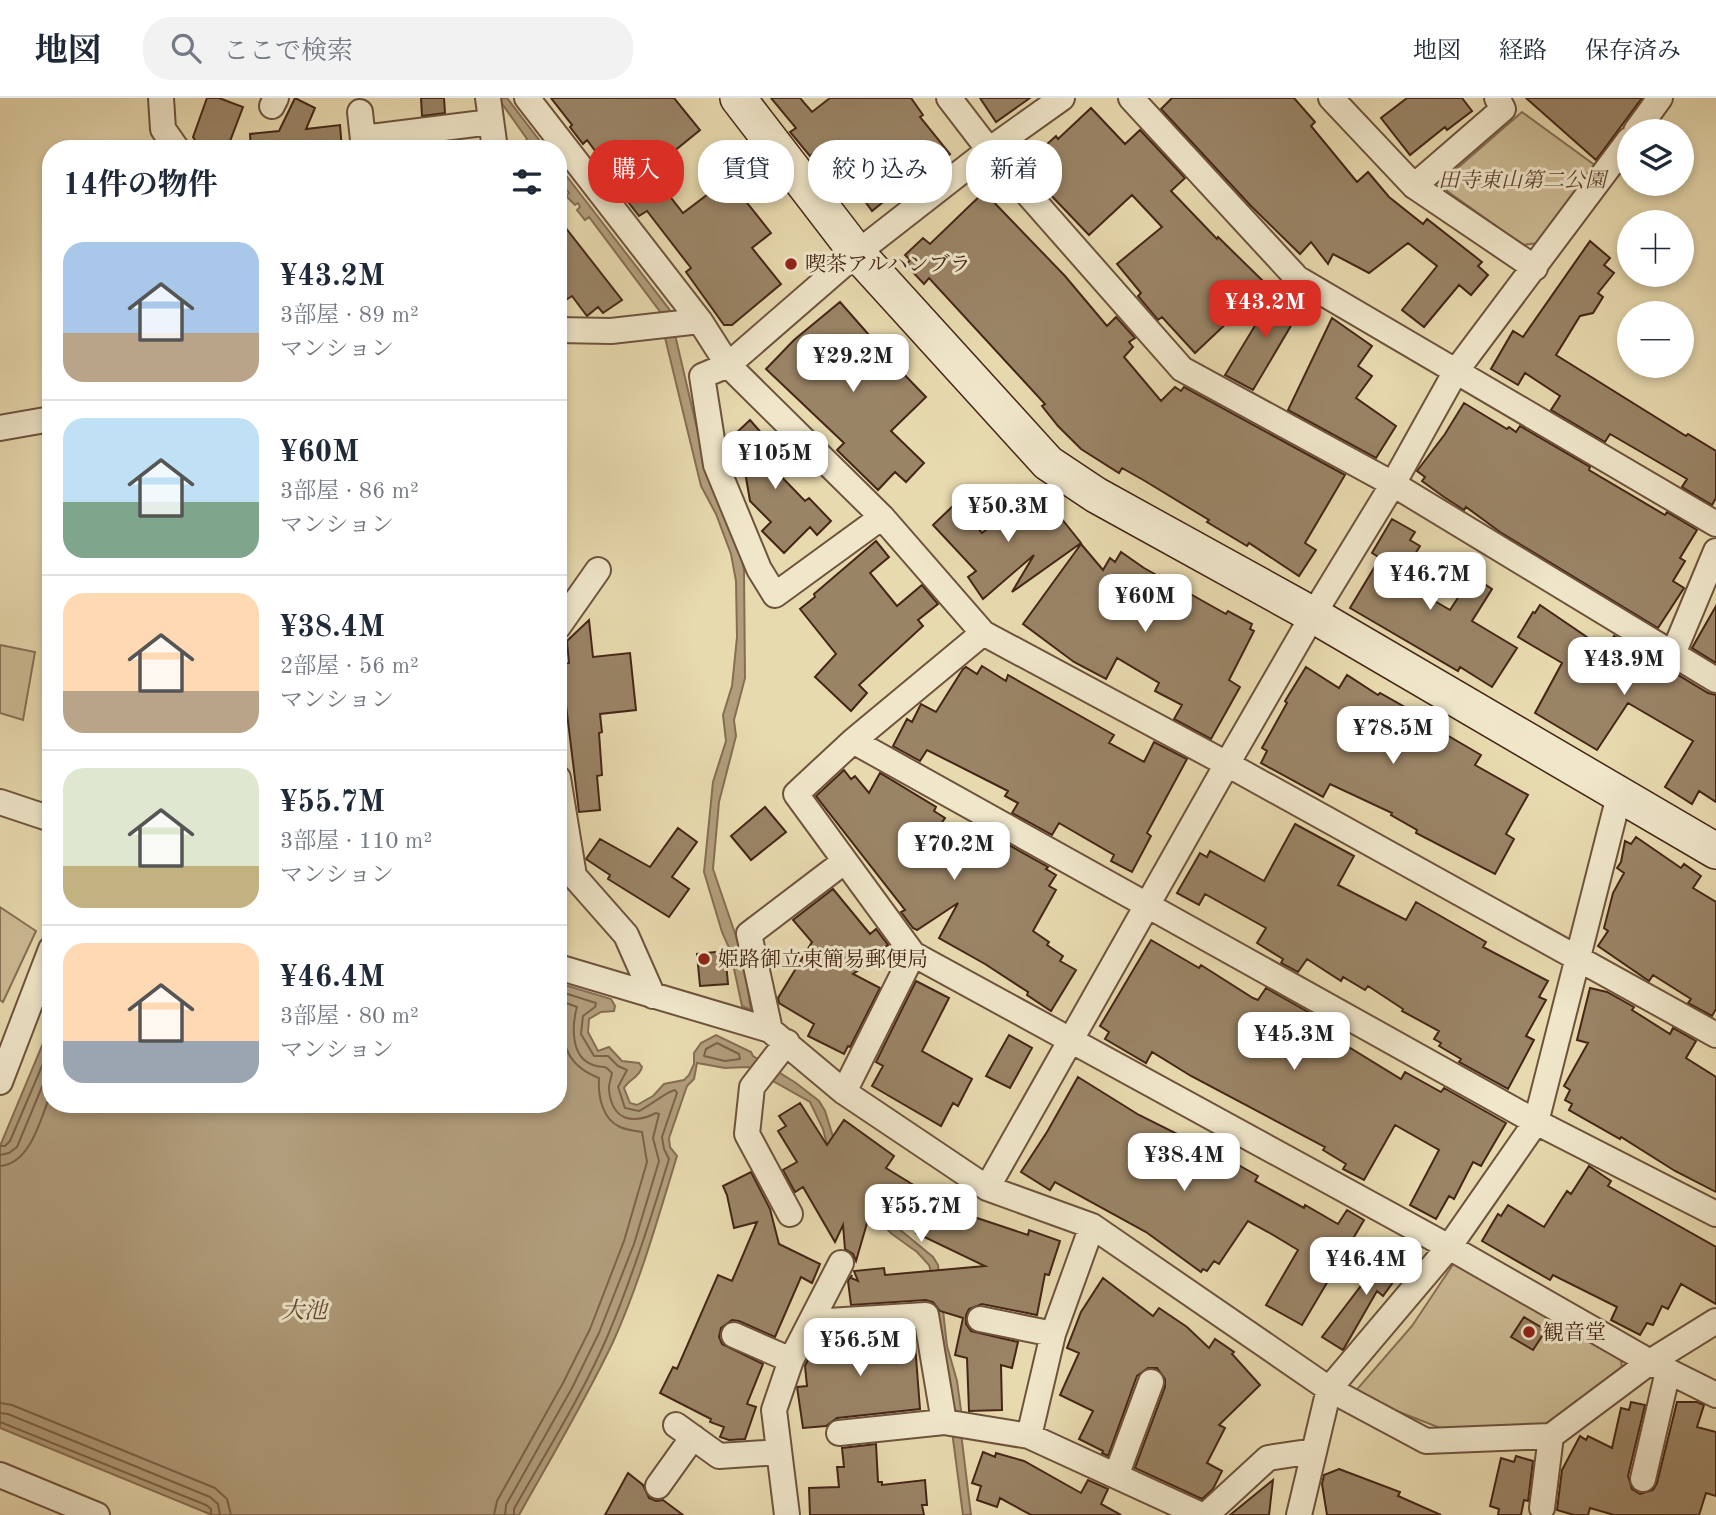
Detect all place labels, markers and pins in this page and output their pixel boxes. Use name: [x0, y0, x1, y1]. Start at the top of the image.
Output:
place label: 喫茶アルハンブラ: [805, 253, 971, 276]
marker: 喫茶アルハンブラ: [783, 256, 799, 272]
pin: ¥43.2M: [1208, 280, 1322, 340]
pin: ¥29.2M: [796, 334, 910, 394]
pin: ¥105M: [726, 432, 824, 491]
pin: ¥50.3M: [951, 484, 1065, 544]
pin: ¥46.7M: [1373, 552, 1487, 612]
pin: ¥60M: [1104, 574, 1186, 634]
pin: ¥43.9M: [1567, 638, 1681, 697]
pin: ¥78.5M: [1336, 706, 1450, 766]
pin: ¥70.2M: [897, 822, 1011, 882]
place label: 姫路御立東簡易郵便局: [718, 948, 928, 971]
marker: 姫路御立東簡易郵便局: [696, 951, 712, 967]
pin: ¥45.3M: [1237, 1012, 1351, 1072]
pin: ¥38.4M: [1127, 1134, 1241, 1193]
pin: ¥55.7M: [864, 1184, 978, 1244]
pin: ¥46.4M: [1309, 1238, 1423, 1297]
pin: ¥56.5M: [803, 1318, 917, 1378]
place label: 観音堂: [1543, 1321, 1606, 1344]
marker: 観音堂: [1521, 1324, 1537, 1340]

